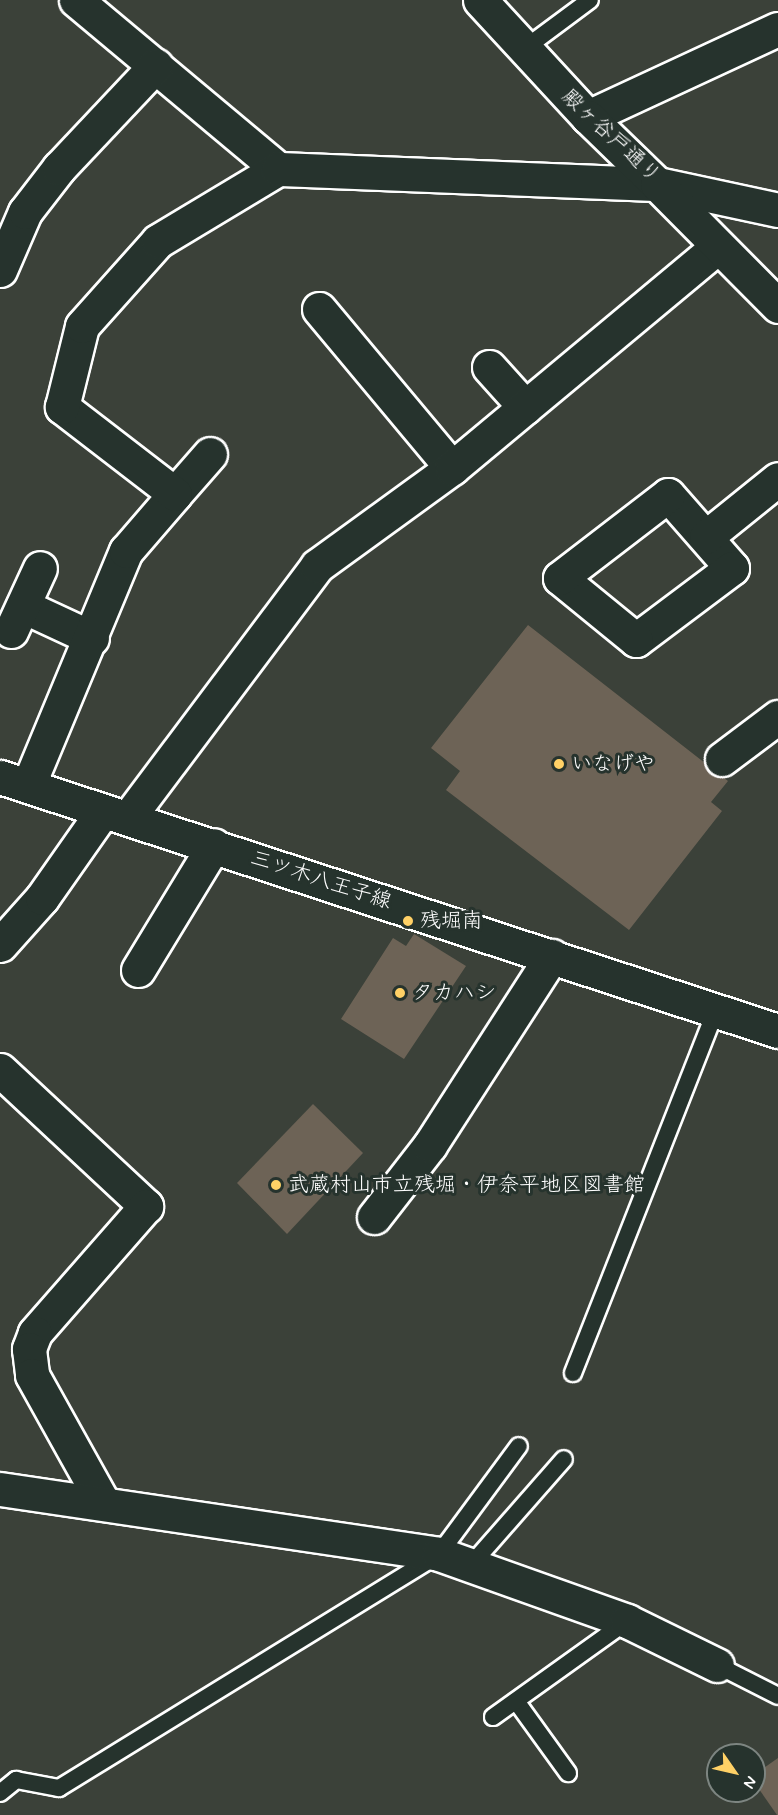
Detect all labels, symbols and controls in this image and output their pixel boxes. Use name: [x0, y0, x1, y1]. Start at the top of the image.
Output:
street label: 殿ヶ谷戸通り: [556, 84, 666, 188]
place label: いなげや: [571, 751, 655, 777]
marker: いなげや: [552, 757, 566, 771]
street label: 三ツ木八王子線: [247, 845, 395, 915]
place label: 残堀南: [420, 908, 483, 934]
marker: 残堀南: [401, 914, 415, 928]
place label: タカハシ: [412, 980, 496, 1006]
marker: タカハシ: [393, 986, 407, 1000]
place label: 武蔵村山市立残堀・伊奈平地区図書館: [288, 1172, 645, 1198]
marker: 武蔵村山市立残堀・伊奈平地区図書館: [269, 1178, 283, 1192]
north arrow: [706, 1743, 766, 1803]
text: N: [738, 1772, 761, 1793]

